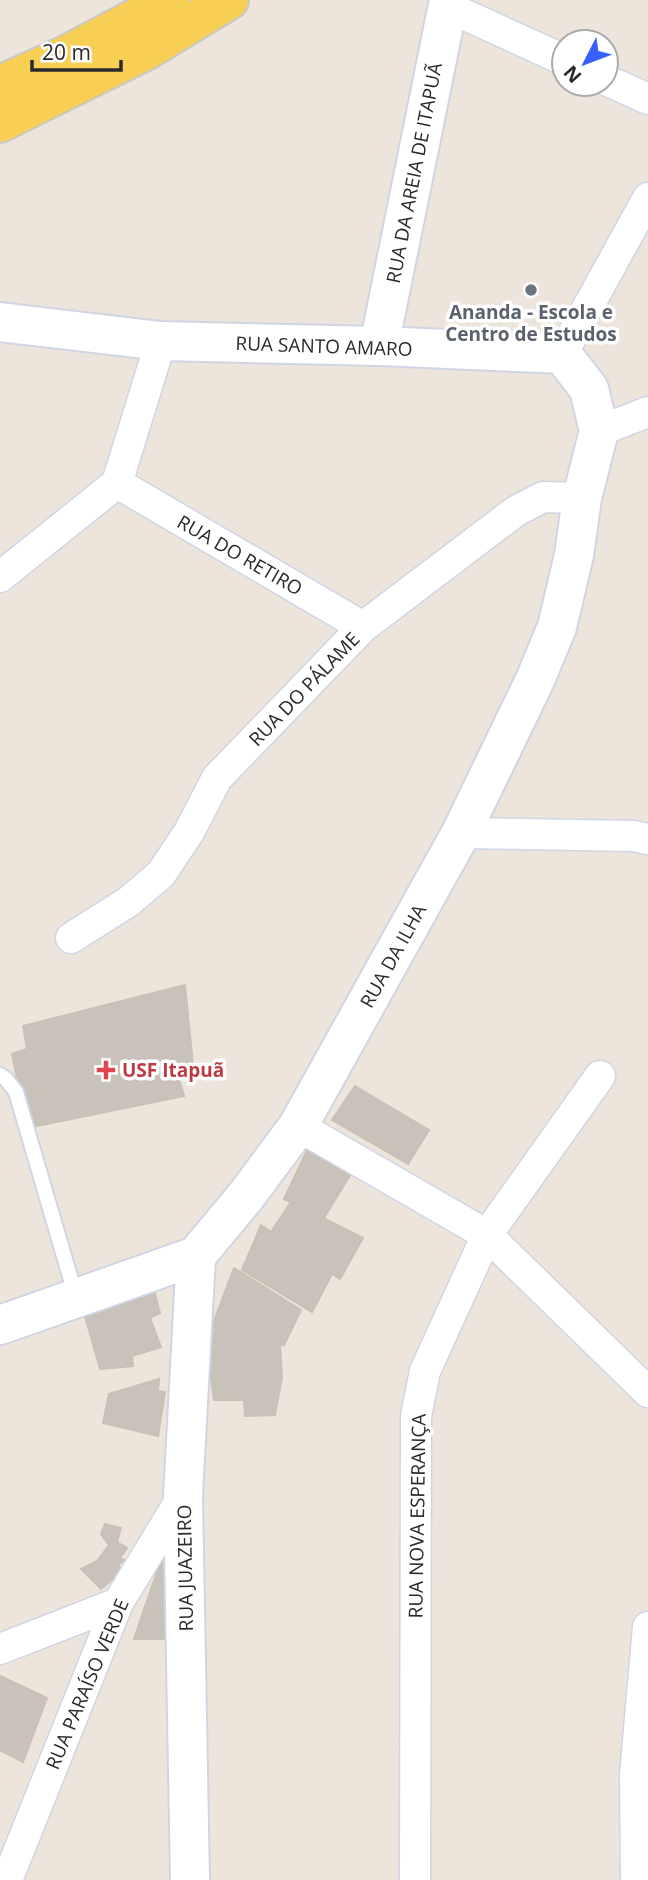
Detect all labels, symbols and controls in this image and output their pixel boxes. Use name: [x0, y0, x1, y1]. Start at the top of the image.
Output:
scale bar: [32, 28, 121, 72]
north arrow: [550, 28, 620, 98]
text: 20 m: [42, 38, 91, 66]
street label: RUA DA AREIA DE ITAPUÃ: [380, 60, 448, 286]
text: N: [558, 60, 587, 89]
marker: Ananda - Escola e Centro de Estudos: [523, 282, 539, 298]
place label: Ananda - Escola e Centro de Estudos: [445, 299, 617, 347]
street label: RUA SANTO AMARO: [235, 330, 413, 362]
street label: RUA DO RETIRO: [173, 509, 307, 601]
street label: RUA DO PÁLAME: [243, 626, 365, 752]
street label: RUA DA ILHA: [354, 900, 432, 1012]
place label: USF Itapuã: [122, 1057, 224, 1083]
marker: USF Itapuã: [96, 1060, 116, 1080]
street label: RUA NOVA ESPERANÇA: [402, 1413, 432, 1619]
street label: RUA JUAZEIRO: [171, 1504, 199, 1632]
street label: RUA PARAÍSO VERDE: [39, 1595, 135, 1773]

